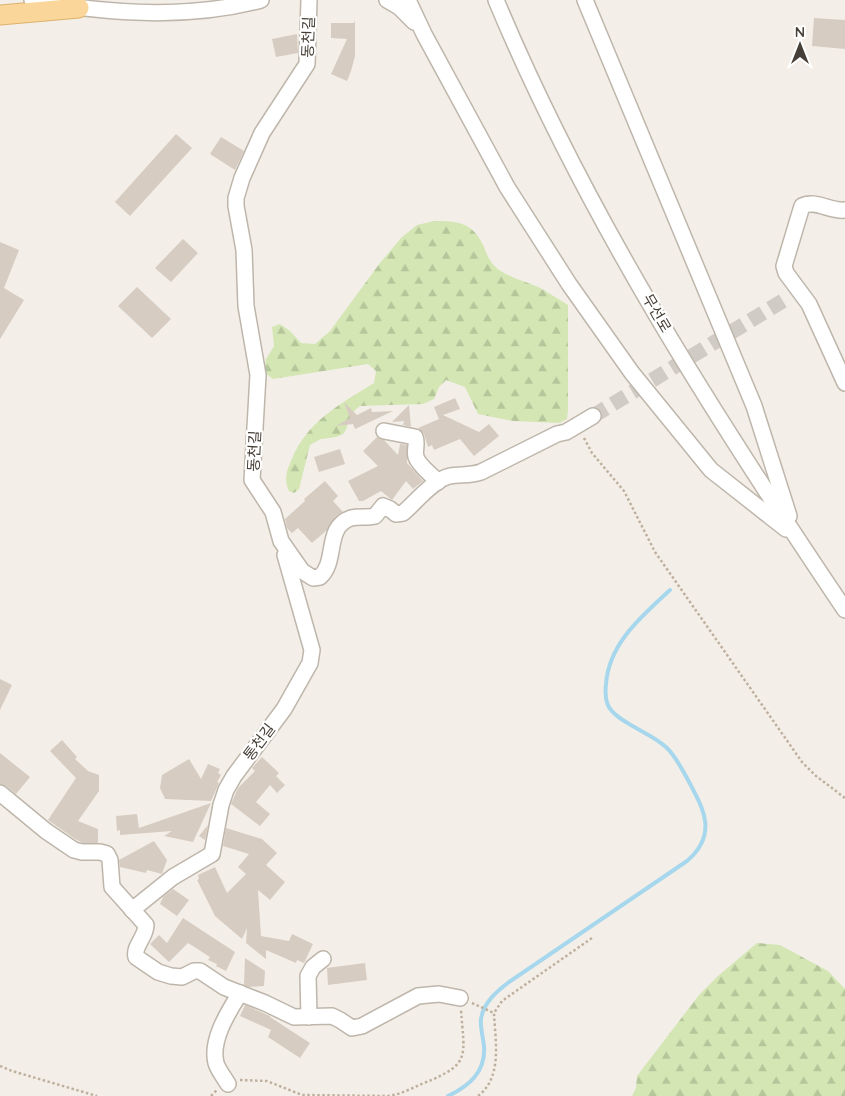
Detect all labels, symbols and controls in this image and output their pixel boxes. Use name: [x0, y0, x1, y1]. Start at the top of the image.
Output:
street label: 동천길: [298, 16, 318, 58]
north arrow: [775, 20, 825, 70]
text: N: [795, 23, 805, 41]
street label: 무선로: [638, 290, 676, 336]
street label: 동천길: [243, 430, 265, 472]
street label: 통천길: [239, 720, 279, 764]

